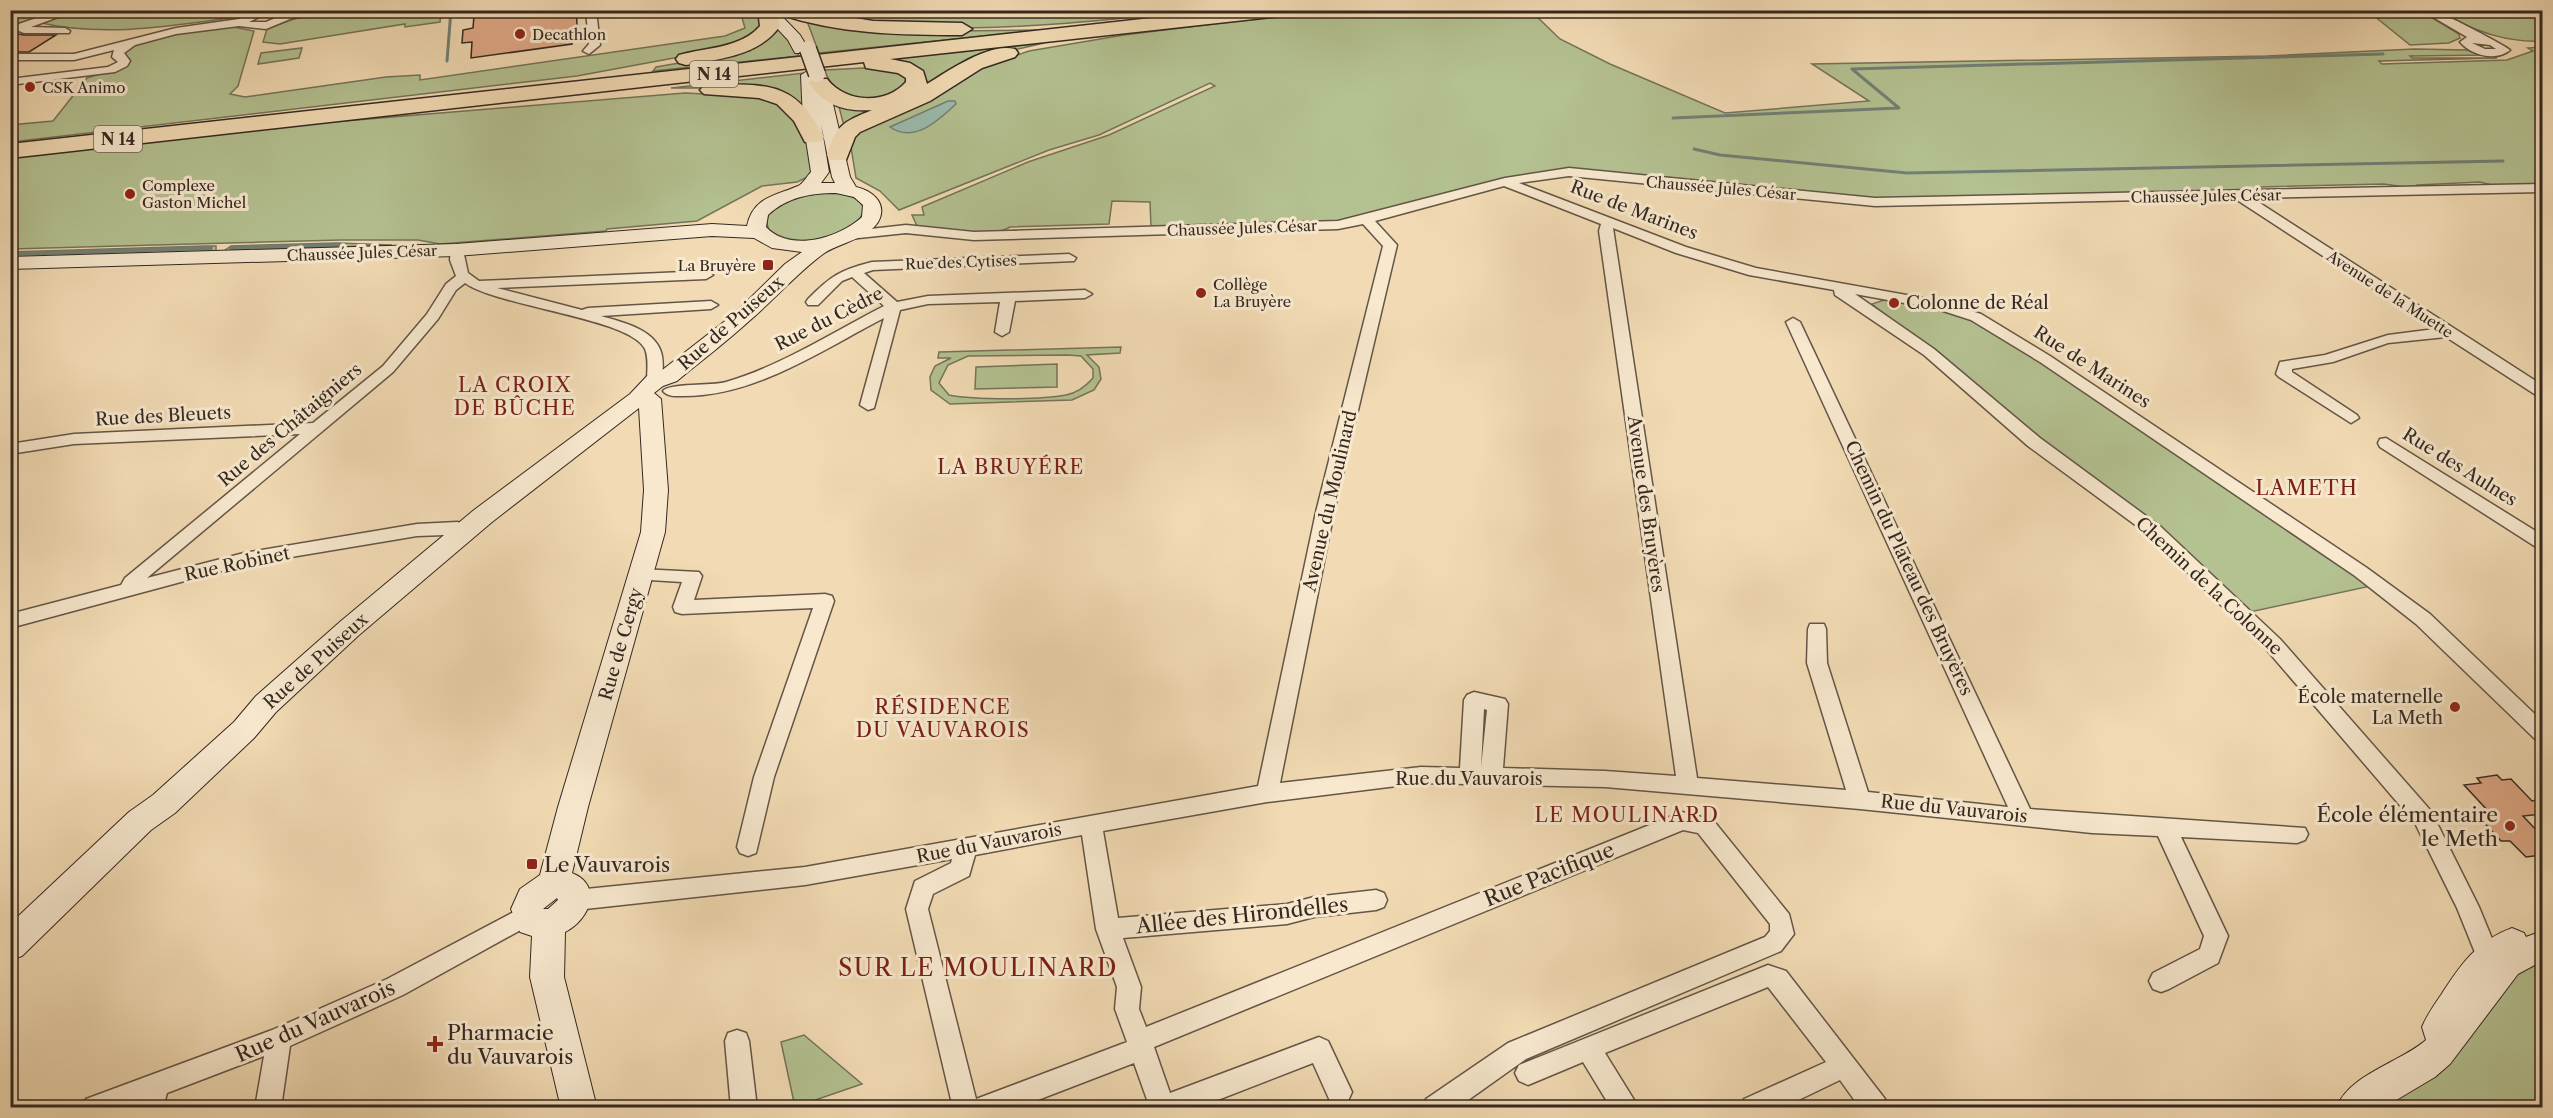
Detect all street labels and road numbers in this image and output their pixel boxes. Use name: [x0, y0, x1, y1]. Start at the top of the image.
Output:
road number: N 14: [690, 61, 738, 87]
road number: N 14: [94, 126, 142, 152]
street label: Chaussée Jules César: [1645, 172, 1797, 204]
street label: Rue de Marines: [1567, 176, 1701, 244]
street label: Chaussée Jules César: [2131, 185, 2282, 207]
street label: Chaussée Jules César: [1166, 216, 1318, 240]
street label: Chaussée Jules César: [286, 241, 438, 265]
street label: Avenue de la Muette: [2323, 246, 2457, 342]
street label: Rue des Cytises: [905, 251, 1017, 273]
street label: Rue de Puiseux: [674, 271, 789, 375]
street label: Rue du Cèdre: [771, 282, 887, 356]
street label: Rue de Marines: [2030, 321, 2154, 413]
street label: Rue des Châtaigniers: [214, 359, 366, 491]
street label: Rue des Bleuets: [94, 401, 232, 431]
street label: Avenue du Moulinard: [1298, 408, 1362, 595]
street label: Avenue des Bruyères: [1623, 413, 1669, 594]
street label: Rue des Aulnes: [2399, 423, 2521, 511]
street label: Chemin du Plateau des Bruyères: [1840, 437, 1978, 699]
street label: Chemin de la Colonne: [2131, 512, 2287, 660]
street label: Rue Robinet: [182, 542, 292, 586]
street label: Rue de Cergy: [594, 584, 648, 703]
street label: Rue de Puiseux: [259, 608, 373, 714]
street label: Rue du Vauvarois: [1395, 768, 1543, 790]
street label: Rue du Vauvarois: [1880, 790, 2028, 828]
street label: Rue du Vauvarois: [915, 818, 1063, 868]
street label: Rue Pacifique: [1480, 836, 1618, 912]
street label: Allée des Hirondelles: [1134, 891, 1349, 939]
street label: Rue du Vauvarois: [231, 975, 399, 1067]

